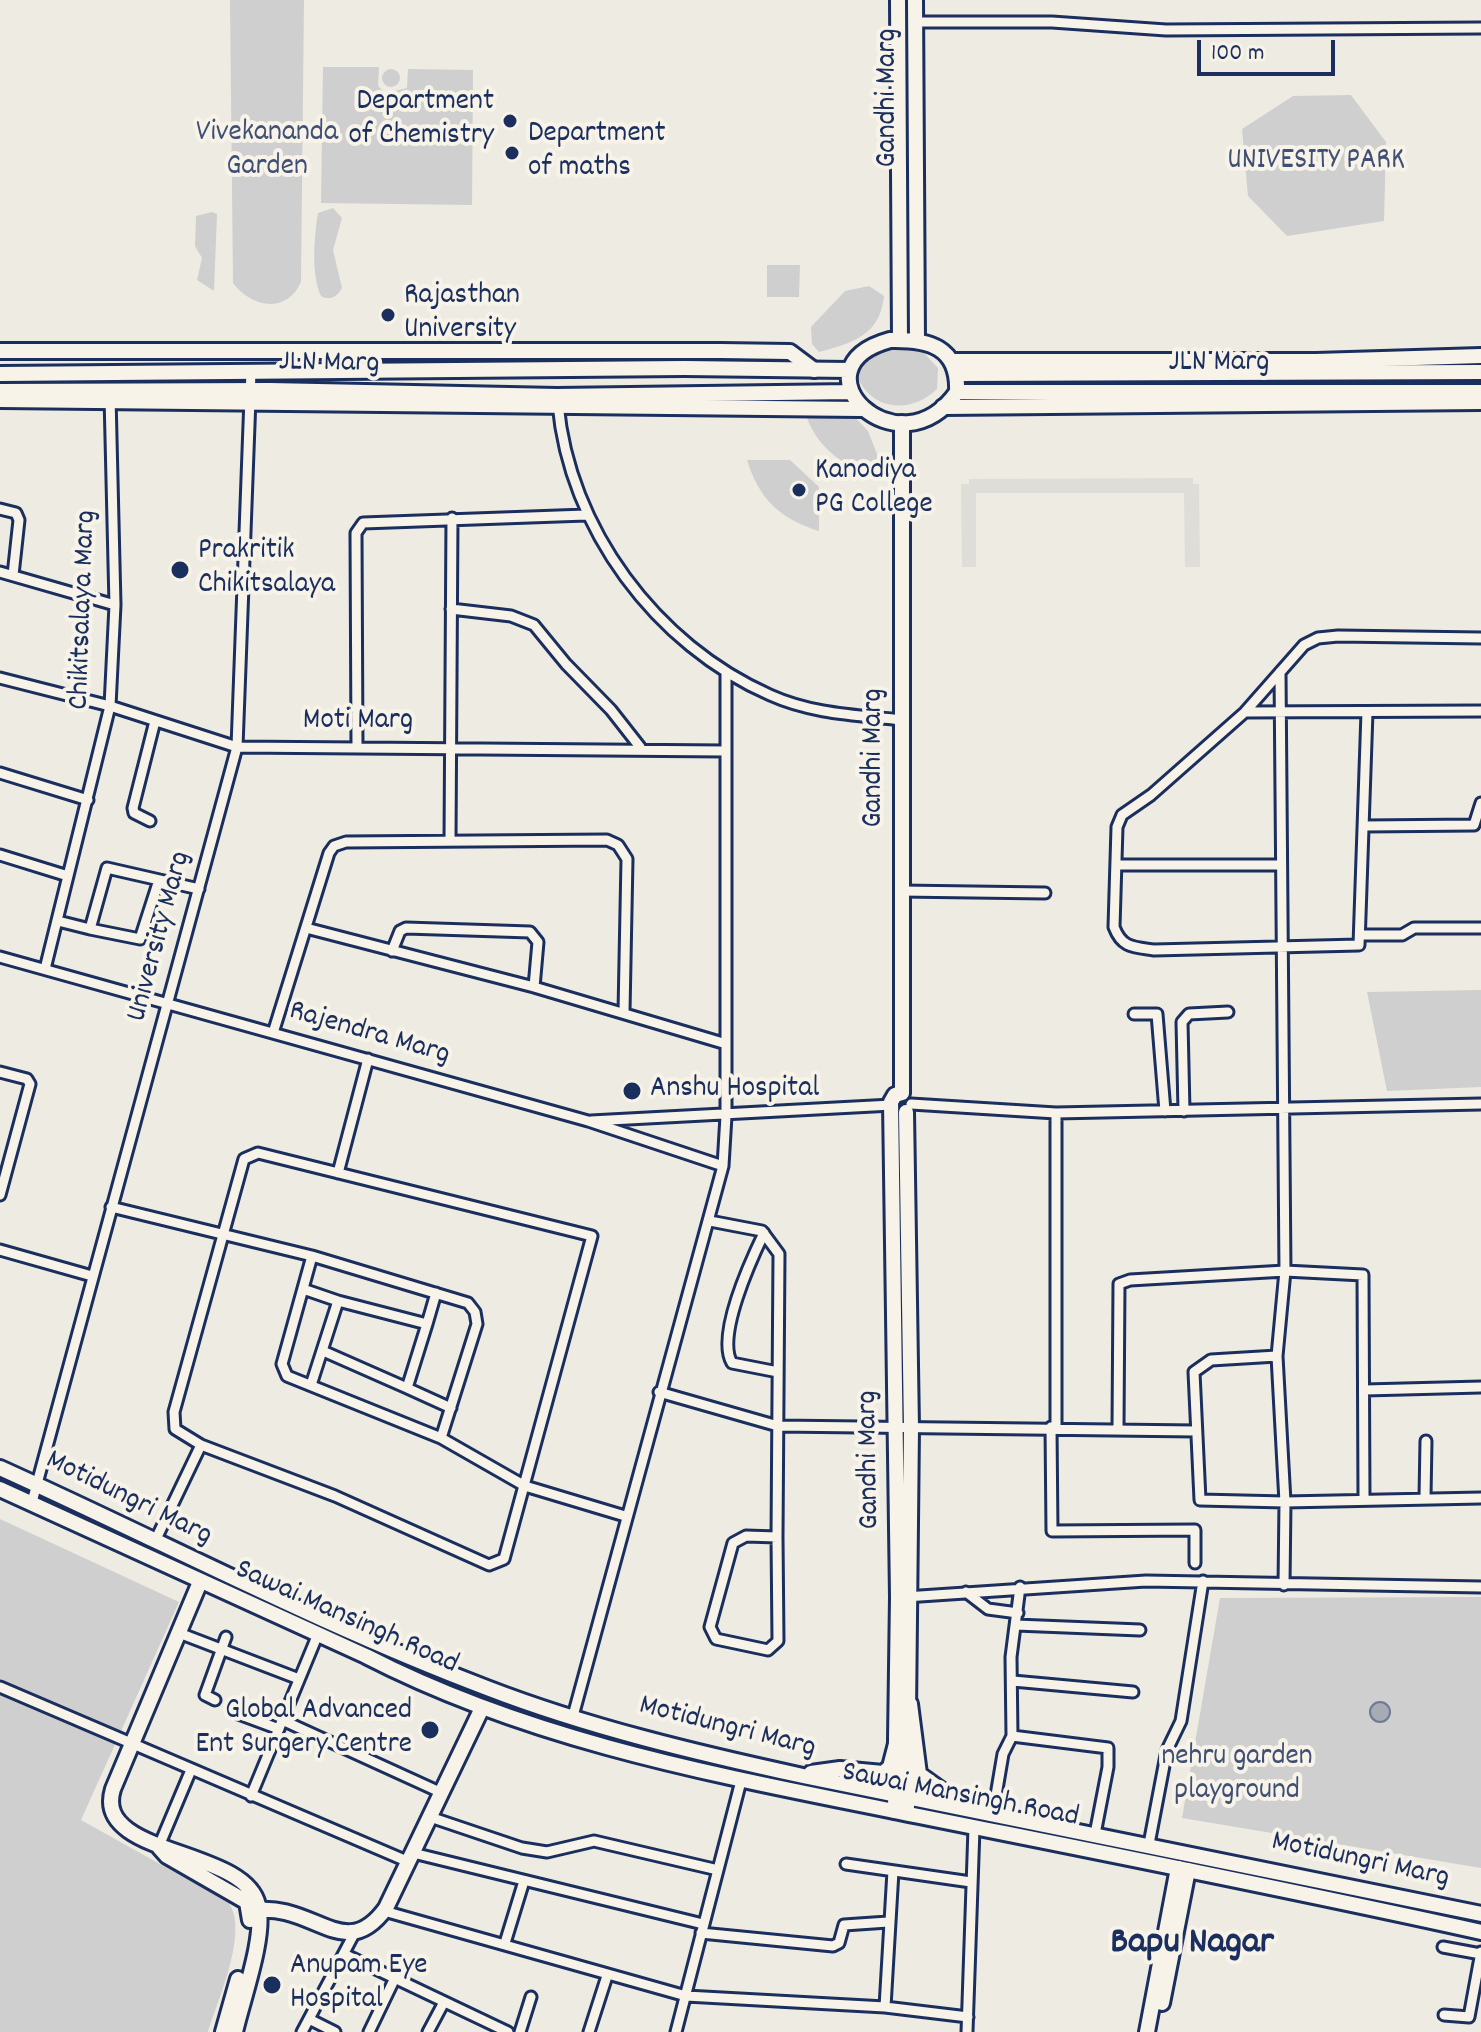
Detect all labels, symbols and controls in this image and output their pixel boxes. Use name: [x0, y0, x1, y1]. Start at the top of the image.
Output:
scale bar: [1201, 24, 1339, 74]
street label: Gandhi Marg: [872, 28, 908, 168]
text: 100 m: [1211, 37, 1264, 71]
place label: Department of Chemistry: [348, 86, 494, 156]
marker: Department of Chemistry: [501, 112, 519, 130]
park label: Vivekananda Garden: [196, 117, 338, 188]
place label: Department of maths: [528, 118, 666, 188]
marker: Department of maths: [503, 144, 521, 162]
park label: UNIVESITY PARK: [1227, 145, 1405, 181]
place label: Rajasthan University: [404, 280, 520, 350]
marker: Rajasthan University: [379, 306, 397, 324]
street label: JLN Marg: [278, 346, 380, 384]
street label: JLN Marg: [1169, 347, 1269, 383]
place label: Kanodiya PG College: [815, 455, 933, 526]
marker: Kanodiya PG College: [790, 481, 808, 499]
street label: Chikitsalaya Marg: [64, 510, 106, 710]
place label: Prakritik Chikitsalaya: [198, 535, 335, 606]
marker: Prakritik Chikitsalaya: [169, 559, 191, 581]
street label: Gandhi Marg: [858, 688, 894, 828]
street label: Moti Marg: [303, 705, 413, 741]
street label: University Marg: [121, 848, 201, 1026]
street label: Rajendra Marg: [284, 995, 454, 1075]
place label: Anshu Hospital: [650, 1073, 819, 1109]
marker: Anshu Hospital: [621, 1080, 643, 1102]
street label: Gandhi Marg: [852, 1390, 890, 1530]
street label: Motidungri Marg: [39, 1444, 217, 1556]
street label: Sawai Mansingh Road: [229, 1554, 463, 1684]
street label: Motidungri Marg: [635, 1690, 819, 1768]
place label: Global Advanced Ent Surgery Centre: [196, 1695, 412, 1766]
marker: Global Advanced Ent Surgery Centre: [419, 1719, 441, 1741]
park label: nehru garden playground: [1161, 1741, 1313, 1812]
street label: Sawai Mansingh Road: [839, 1756, 1081, 1838]
street label: Motidungri Marg: [1268, 1826, 1452, 1898]
district label: Bapu Nagar: [1110, 1923, 1274, 1969]
place label: Anupam Eye Hospital: [290, 1950, 428, 2020]
marker: Anupam Eye Hospital: [261, 1974, 283, 1996]

